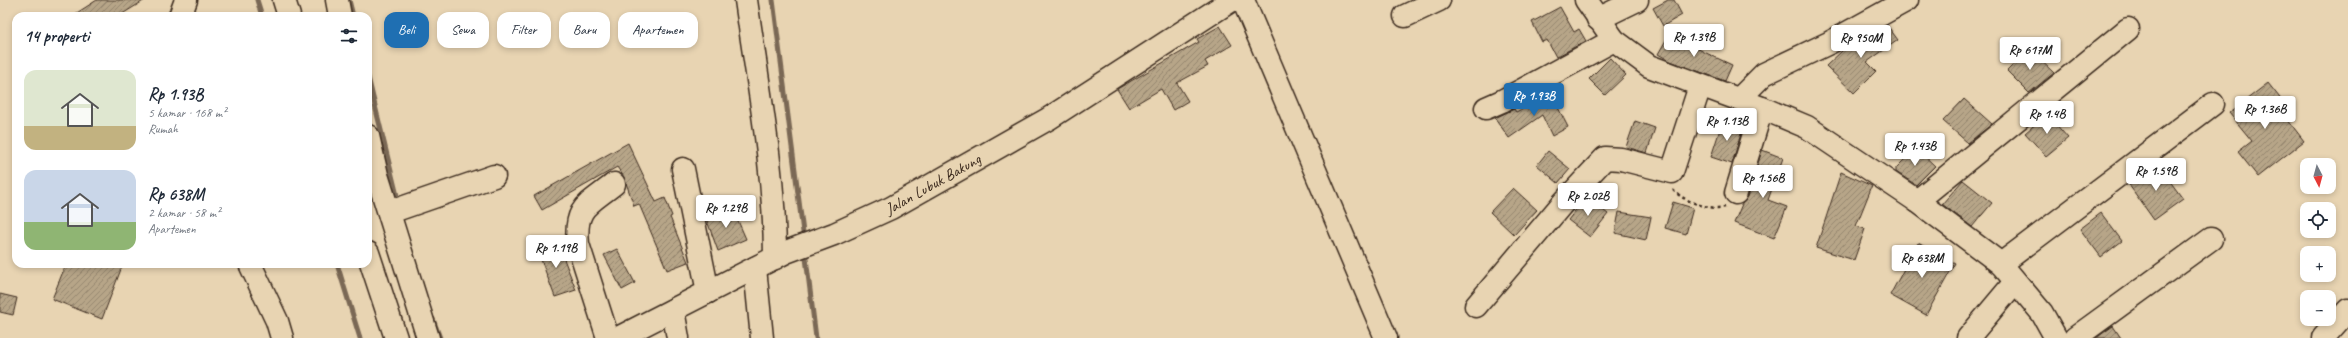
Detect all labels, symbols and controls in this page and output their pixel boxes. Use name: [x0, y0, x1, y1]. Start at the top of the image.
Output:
chip: Beli: [384, 12, 429, 48]
chip: Sewa: [437, 12, 489, 48]
chip: Filter: [497, 12, 551, 48]
chip: Baru: [559, 12, 610, 48]
chip: Apartemen: [618, 12, 698, 48]
pin: Rp 1.39B: [1653, 24, 1735, 58]
icon: filters: [338, 25, 360, 47]
pin: Rp 950M: [1824, 25, 1898, 59]
text: 14 properti: [24, 26, 89, 47]
text: Rp 1.39B: [1673, 29, 1715, 45]
text: Rp 950M: [1840, 30, 1882, 46]
pin: Rp 617M: [1993, 37, 2067, 71]
text: Rp 617M: [2009, 42, 2051, 58]
pin: Rp 1.93B: [1493, 83, 1575, 117]
text: Rp 1.93B: [148, 84, 203, 105]
icon: home: [56, 86, 104, 134]
text: Rp 1.93B: [1513, 88, 1555, 104]
pin: Rp 1.36B: [2224, 96, 2306, 130]
pin: Rp 1.4B: [2010, 101, 2084, 135]
text: Rp 1.36B: [2244, 101, 2286, 117]
text: 5 kamar · 168 m²: [148, 105, 226, 121]
text: Rp 1.4B: [2029, 106, 2065, 122]
pin: Rp 1.13B: [1686, 108, 1768, 142]
text: Rp 1.13B: [1706, 113, 1748, 129]
text: Rumah: [148, 121, 178, 137]
pin: Rp 1.43B: [1874, 133, 1956, 167]
text: Rp 1.43B: [1894, 138, 1936, 154]
street label: Jalan Lubuk Bakung: [881, 148, 986, 220]
pin: Rp 1.59B: [2115, 158, 2197, 192]
north arrow: [2300, 158, 2336, 194]
map controls: [2300, 158, 2336, 326]
text: Rp 1.59B: [2135, 163, 2177, 179]
pin: Rp 1.56B: [1722, 165, 1804, 199]
text: Rp 1.56B: [1742, 170, 1784, 186]
pin: Rp 2.02B: [1547, 183, 1629, 217]
text: Rp 638M: [148, 184, 204, 205]
icon: home: [56, 186, 104, 234]
text: Rp 2.02B: [1567, 188, 1609, 204]
pin: Rp 1.29B: [685, 195, 767, 229]
text: Rp 1.29B: [705, 200, 747, 216]
button: locate: [2300, 202, 2336, 238]
text: 2 kamar · 58 m²: [148, 205, 220, 221]
text: Apartemen: [148, 221, 196, 237]
pin: Rp 1.19B: [515, 235, 597, 269]
text: Rp 1.19B: [535, 240, 577, 256]
pin: Rp 638M: [1885, 245, 1959, 279]
button: +: [2300, 246, 2336, 282]
text: Rp 638M: [1901, 250, 1943, 266]
button: −: [2300, 290, 2336, 326]

